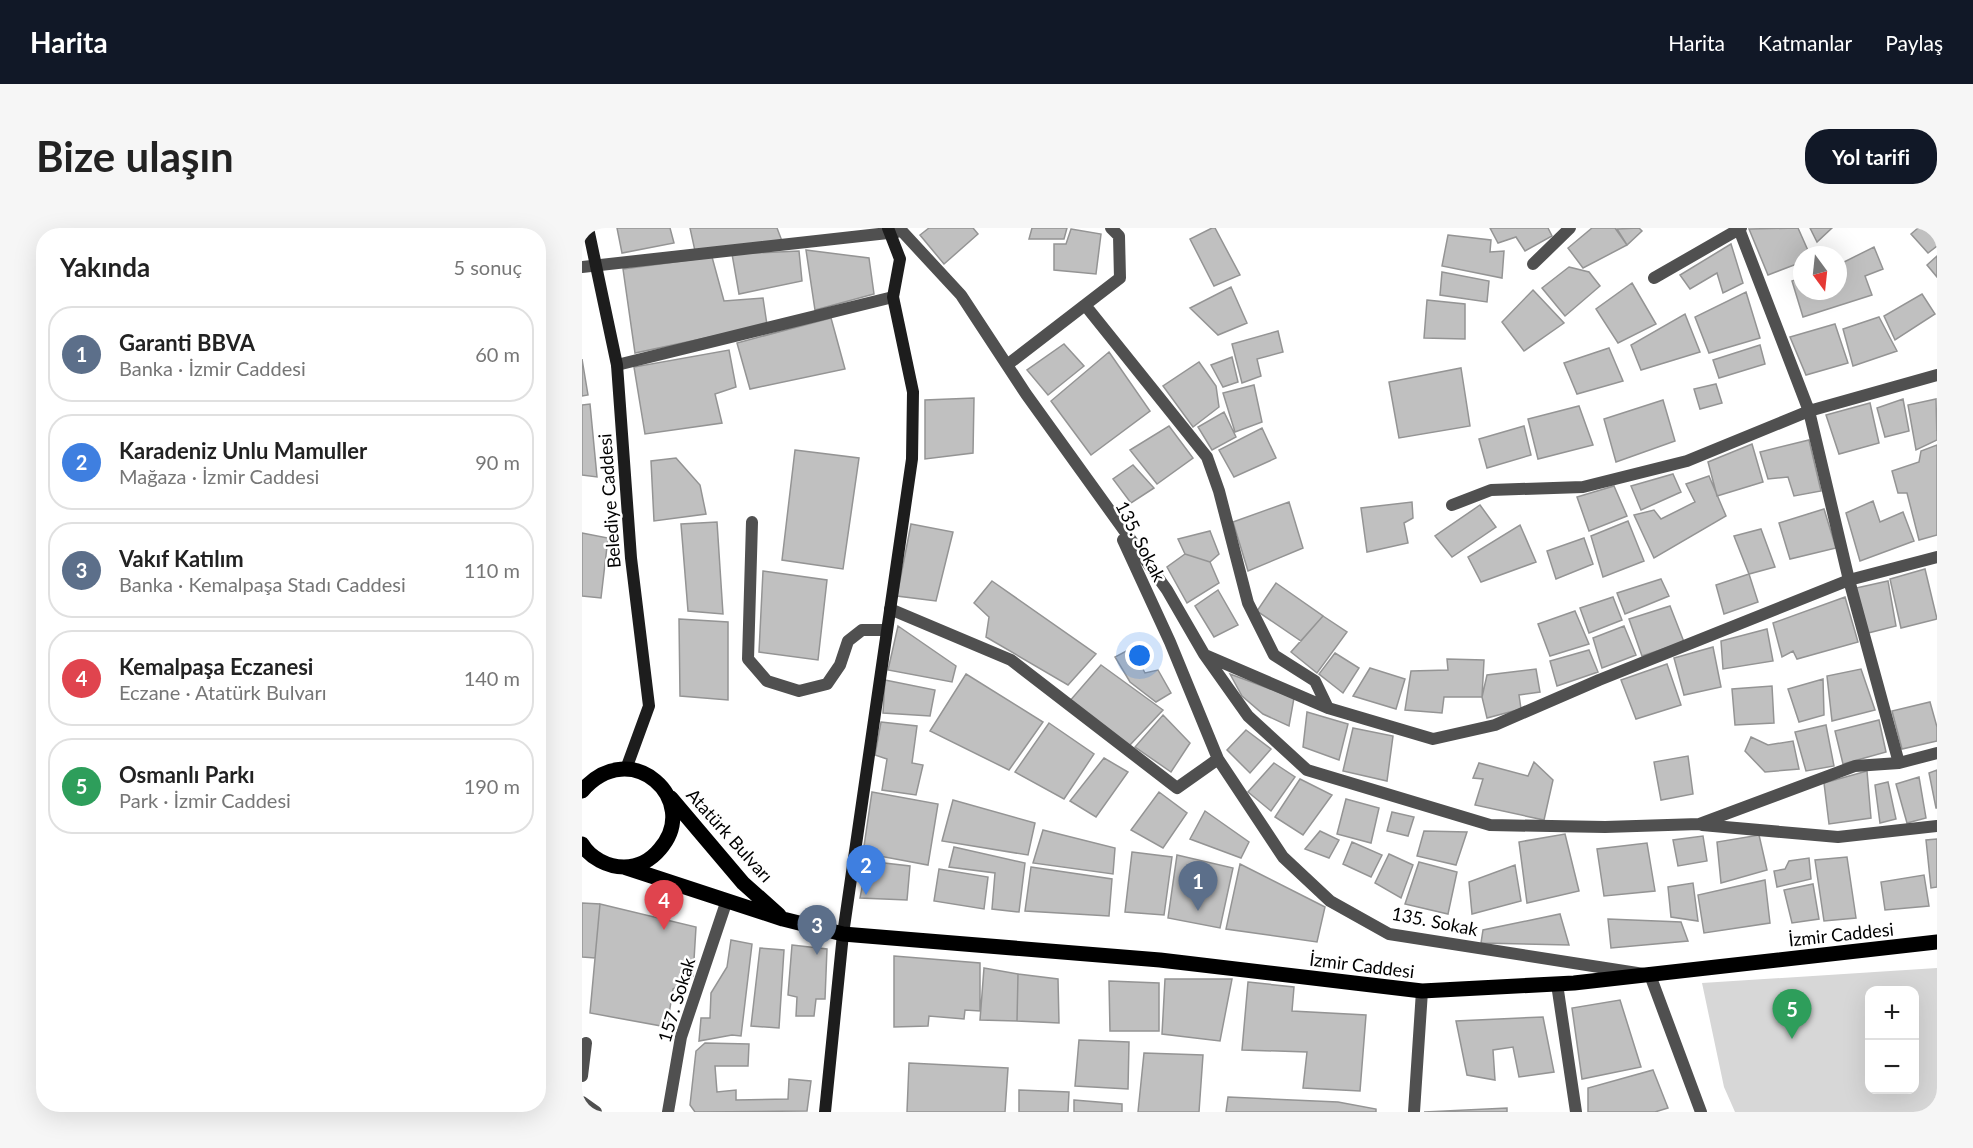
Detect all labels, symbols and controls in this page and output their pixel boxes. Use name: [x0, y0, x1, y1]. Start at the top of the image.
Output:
text: Harita: [30, 25, 108, 59]
text: Harita: [1668, 30, 1725, 55]
text: Katmanlar: [1758, 30, 1852, 55]
text: Paylaş: [1885, 30, 1943, 55]
button: Yol tarifi: [1805, 129, 1937, 184]
text: Bize ulaşın: [36, 131, 234, 181]
north arrow: [1793, 246, 1847, 300]
text: Yakında: [60, 251, 150, 283]
text: 5 sonuç: [453, 255, 522, 279]
text: Garanti BBVA: [119, 329, 255, 356]
text: 1: [76, 342, 87, 366]
text: 60 m: [475, 342, 520, 366]
text: Banka · İzmir Caddesi: [119, 356, 306, 380]
street label: Belediye Caddesi: [593, 433, 625, 569]
text: Karadeniz Unlu Mamuller: [119, 437, 367, 464]
text: 2: [76, 450, 87, 474]
text: 90 m: [475, 450, 520, 474]
text: Mağaza · İzmir Caddesi: [119, 464, 319, 488]
street label: 135. Sokak: [1111, 497, 1171, 586]
text: Vakıf Katılım: [119, 545, 244, 572]
text: 3: [76, 558, 87, 582]
text: 110 m: [464, 558, 520, 582]
text: Banka · Kemalpaşa Stadı Caddesi: [119, 572, 406, 596]
your location: [1125, 641, 1154, 670]
text: Kemalpaşa Eczanesi: [119, 653, 313, 680]
text: 4: [76, 666, 87, 690]
text: 140 m: [464, 666, 520, 690]
text: Eczane · Atatürk Bulvarı: [119, 680, 327, 704]
text: Osmanlı Parkı: [119, 761, 255, 788]
text: 5: [76, 774, 87, 798]
text: 190 m: [464, 774, 520, 798]
street label: Atatürk Bulvarı: [682, 784, 778, 886]
text: Park · İzmir Caddesi: [119, 788, 291, 812]
pin: 2: [846, 846, 886, 895]
pin: 1: [1178, 862, 1218, 911]
pin: 4: [644, 880, 683, 930]
street label: 135. Sokak: [1390, 902, 1481, 940]
pin: 3: [798, 906, 836, 955]
street label: İzmir Caddesi: [1787, 918, 1895, 950]
street label: İzmir Caddesi: [1308, 948, 1416, 982]
street label: 157. Sokak: [653, 954, 700, 1045]
map controls: [1865, 986, 1919, 1094]
button: +: [1865, 986, 1919, 1040]
pin: 5: [1772, 990, 1812, 1039]
button: −: [1865, 1040, 1919, 1094]

